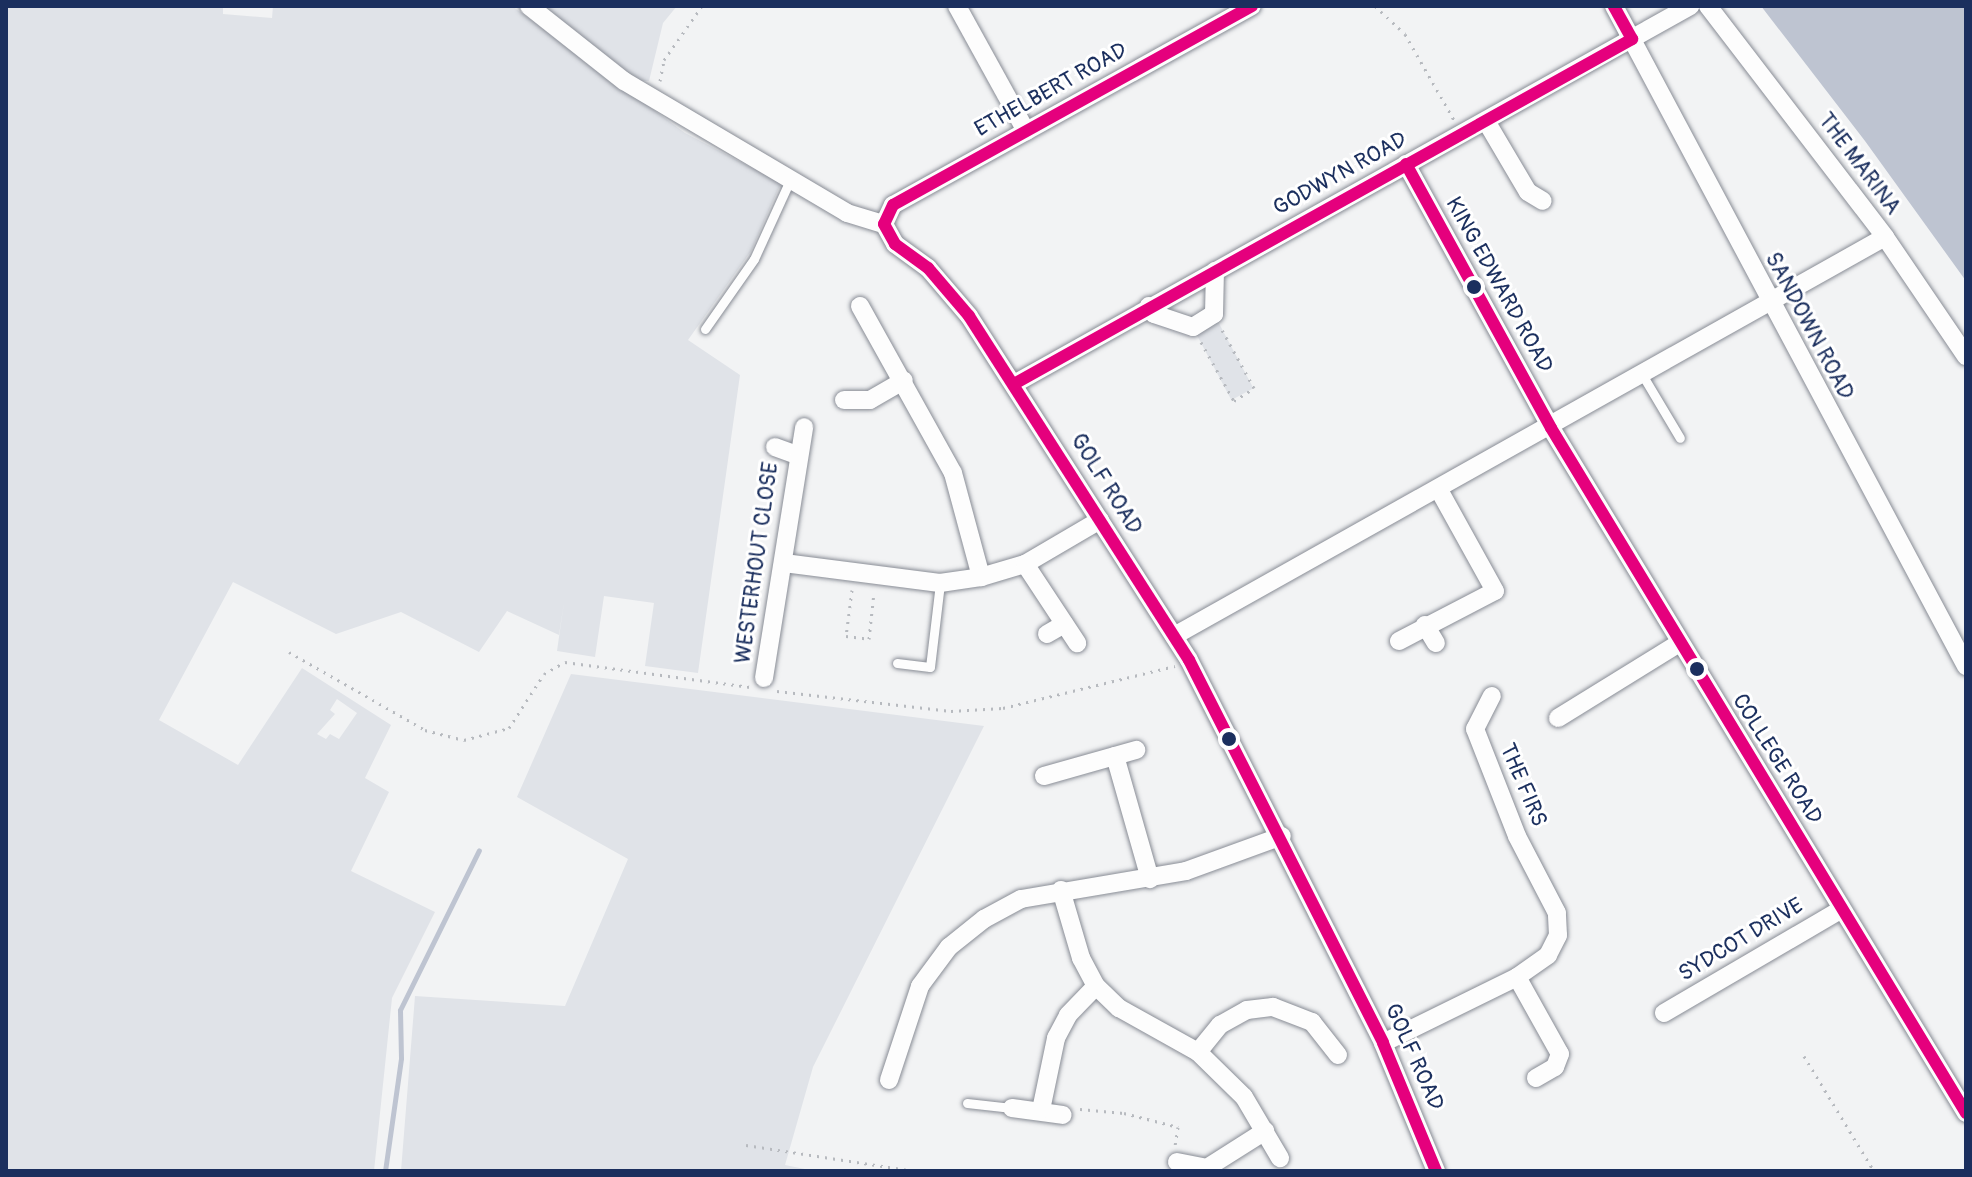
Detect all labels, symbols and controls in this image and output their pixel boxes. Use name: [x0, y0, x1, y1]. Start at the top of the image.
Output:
street label: ETHELBERT ROAD: [970, 37, 1132, 143]
street label: THE MARINA: [1812, 108, 1906, 220]
street label: GODWYN ROAD: [1269, 126, 1411, 222]
street label: KING EDWARD ROAD: [1440, 193, 1558, 377]
street label: SANDOWN ROAD: [1759, 248, 1859, 404]
unlabelled marker: [1466, 279, 1482, 295]
street label: GOLF ROAD: [1065, 429, 1147, 539]
street label: WESTERHOUT CLOSE: [730, 461, 784, 665]
unlabelled marker: [1689, 661, 1705, 677]
street label: COLLEGE ROAD: [1726, 689, 1828, 829]
unlabelled marker: [1221, 731, 1237, 747]
street label: THE FIRS: [1494, 740, 1552, 830]
street label: SYDCOT DRIVE: [1674, 893, 1808, 987]
street label: GOLF ROAD: [1379, 1000, 1449, 1114]

